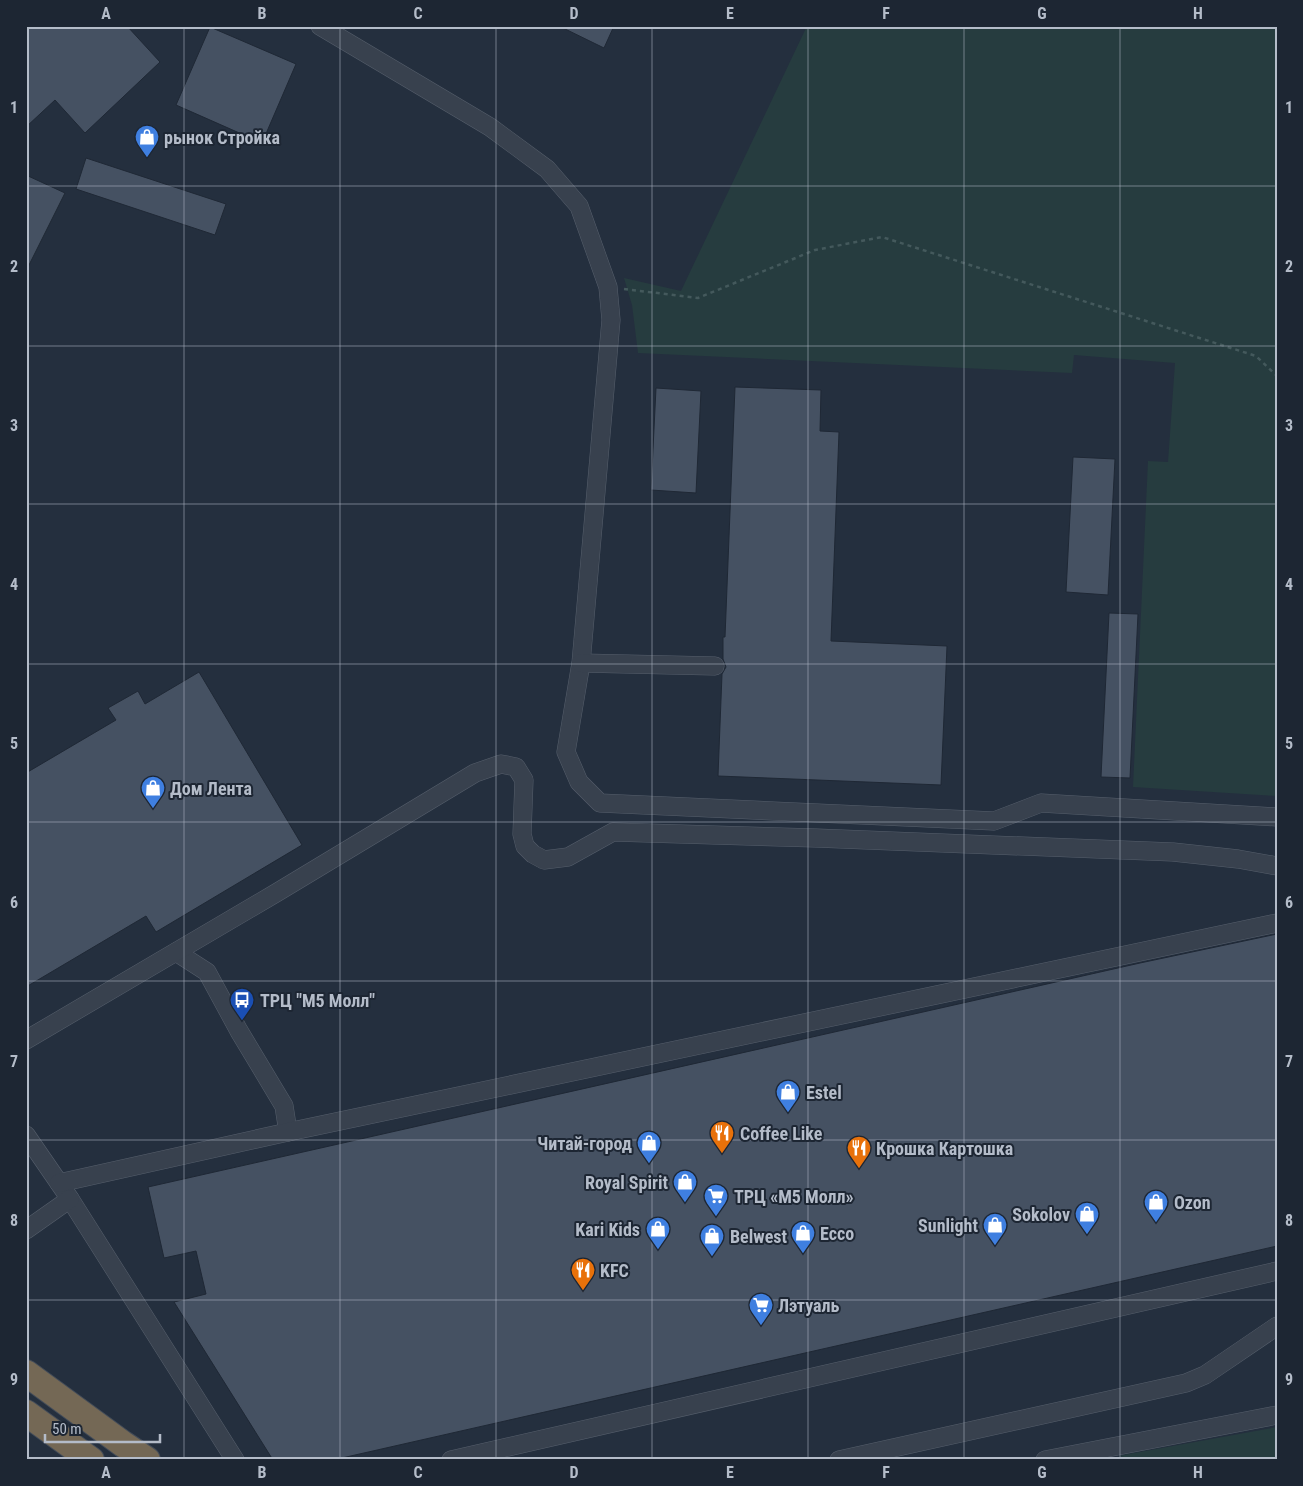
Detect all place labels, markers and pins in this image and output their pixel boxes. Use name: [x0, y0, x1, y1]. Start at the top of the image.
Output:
shop icon: рынок Стройка: [134, 124, 160, 158]
place label: рынок Стройка: [164, 127, 280, 148]
shop icon: Дом Лента: [140, 775, 166, 809]
place label: Дом Лента: [170, 778, 252, 799]
bus stop icon: ТРЦ "М5 Молл": [229, 987, 255, 1021]
place label: ТРЦ "М5 Молл": [260, 990, 375, 1011]
shop icon: Estel: [775, 1079, 801, 1113]
place label: Estel: [806, 1082, 842, 1103]
restaurant icon: Coffee Like: [709, 1120, 735, 1154]
place label: Coffee Like: [740, 1123, 823, 1144]
shop icon: Читай-город: [636, 1130, 662, 1164]
place label: Читай-город: [537, 1133, 632, 1154]
restaurant icon: Крошка Картошка: [846, 1135, 872, 1169]
place label: Крошка Картошка: [876, 1138, 1013, 1159]
shop icon: Royal Spirit: [672, 1169, 698, 1203]
place label: Royal Spirit: [585, 1172, 668, 1193]
supermarket icon: ТРЦ «М5 Молл»: [703, 1183, 729, 1217]
place label: ТРЦ «М5 Молл»: [734, 1186, 854, 1207]
shop icon: Ozon: [1143, 1189, 1169, 1223]
place label: Ozon: [1174, 1192, 1211, 1213]
shop icon: Sokolov: [1074, 1201, 1100, 1235]
place label: Sokolov: [1012, 1204, 1070, 1225]
shop icon: Sunlight: [982, 1212, 1008, 1246]
place label: Sunlight: [918, 1215, 978, 1236]
shop icon: Kari Kids: [645, 1216, 671, 1250]
place label: Kari Kids: [575, 1219, 640, 1240]
shop icon: Ecco: [790, 1220, 816, 1254]
shop icon: Belwest: [699, 1223, 725, 1257]
place label: Ecco: [820, 1223, 854, 1244]
place label: Belwest: [730, 1226, 787, 1247]
restaurant icon: KFC: [570, 1257, 596, 1291]
place label: KFC: [600, 1260, 629, 1281]
supermarket icon: Лэтуаль: [748, 1292, 774, 1326]
place label: Лэтуаль: [778, 1295, 840, 1316]

